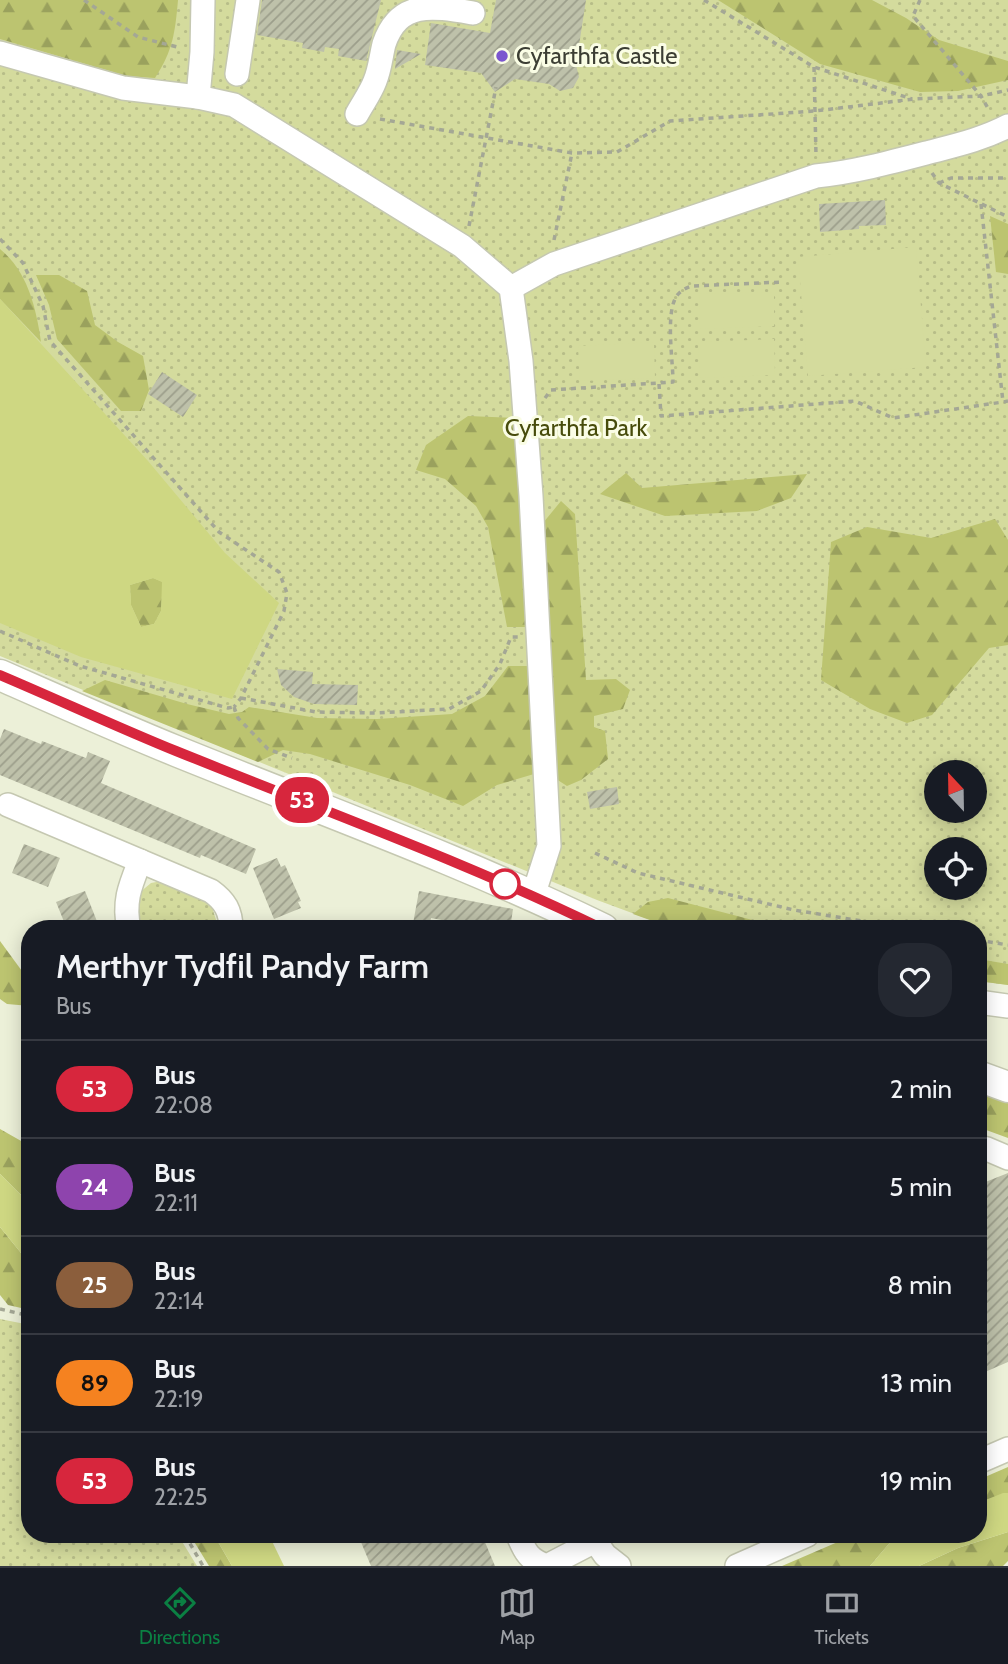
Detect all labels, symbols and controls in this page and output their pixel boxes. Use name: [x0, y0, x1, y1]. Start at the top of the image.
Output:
place label: Cyfarthfa Castle: [516, 41, 678, 70]
marker: Cyfarthfa Castle: [494, 48, 510, 64]
park label: Cyfarthfa Park: [505, 413, 648, 442]
north arrow: [924, 760, 987, 822]
map controls: [924, 760, 987, 900]
line badge: 53: [270, 777, 334, 823]
text: 53: [289, 785, 315, 814]
button: locate: [924, 837, 987, 900]
unlabelled marker: [490, 869, 520, 899]
button: heart: [878, 943, 952, 1017]
text: Merthyr Tydfil Pandy Farm: [56, 946, 429, 986]
text: Bus: [56, 992, 91, 1020]
text: Bus: [154, 1059, 195, 1091]
text: 2 min: [890, 1073, 952, 1105]
text: 53: [82, 1074, 107, 1103]
text: 22:08: [154, 1091, 213, 1119]
text: Bus: [154, 1157, 195, 1189]
text: 5 min: [889, 1171, 952, 1203]
text: 24: [81, 1172, 108, 1201]
text: 22:11: [154, 1189, 198, 1217]
text: Bus: [154, 1255, 195, 1287]
text: 8 min: [888, 1269, 952, 1301]
text: 25: [82, 1270, 107, 1299]
text: 22:14: [154, 1287, 204, 1315]
text: Bus: [154, 1353, 195, 1385]
text: 13 min: [881, 1367, 952, 1399]
text: 89: [81, 1368, 108, 1397]
text: 22:19: [154, 1385, 203, 1413]
text: Bus: [154, 1451, 195, 1483]
text: 19 min: [880, 1465, 952, 1497]
text: 53: [82, 1466, 107, 1495]
text: 22:25: [154, 1483, 207, 1511]
tab: Directions: [139, 1584, 220, 1649]
tab: Map: [498, 1584, 536, 1649]
tab: Tickets: [814, 1584, 869, 1649]

